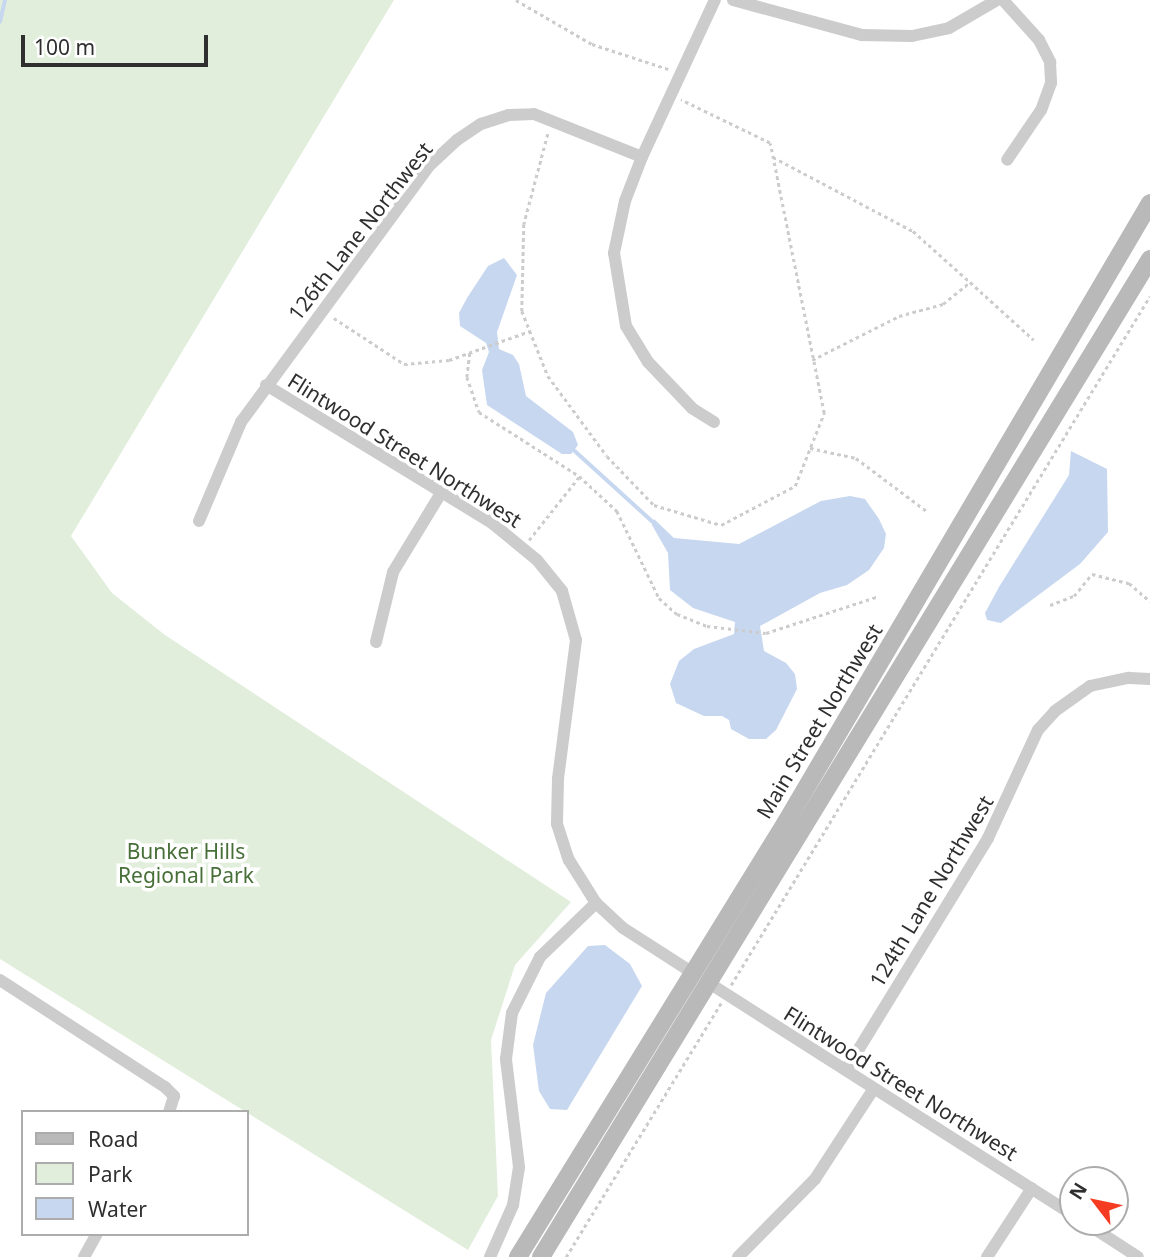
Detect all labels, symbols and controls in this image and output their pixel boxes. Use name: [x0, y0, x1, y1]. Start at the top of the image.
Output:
scale bar: [24, 21, 212, 65]
text: 100 m: [34, 33, 95, 61]
street label: 126th Lane Northwest: [283, 137, 437, 325]
street label: Flintwood Street Northwest: [284, 368, 526, 532]
street label: Main Street Northwest: [751, 619, 887, 823]
street label: 124th Lane Northwest: [864, 791, 998, 991]
park label: Bunker Hills Regional Park: [118, 838, 254, 888]
street label: Flintwood Street Northwest: [780, 1001, 1022, 1165]
legend: [21, 1110, 248, 1236]
text: Road: [88, 1125, 138, 1153]
text: Park: [88, 1160, 132, 1188]
north arrow: [1059, 1166, 1129, 1236]
text: N: [1063, 1177, 1093, 1204]
text: Water: [88, 1195, 147, 1223]

